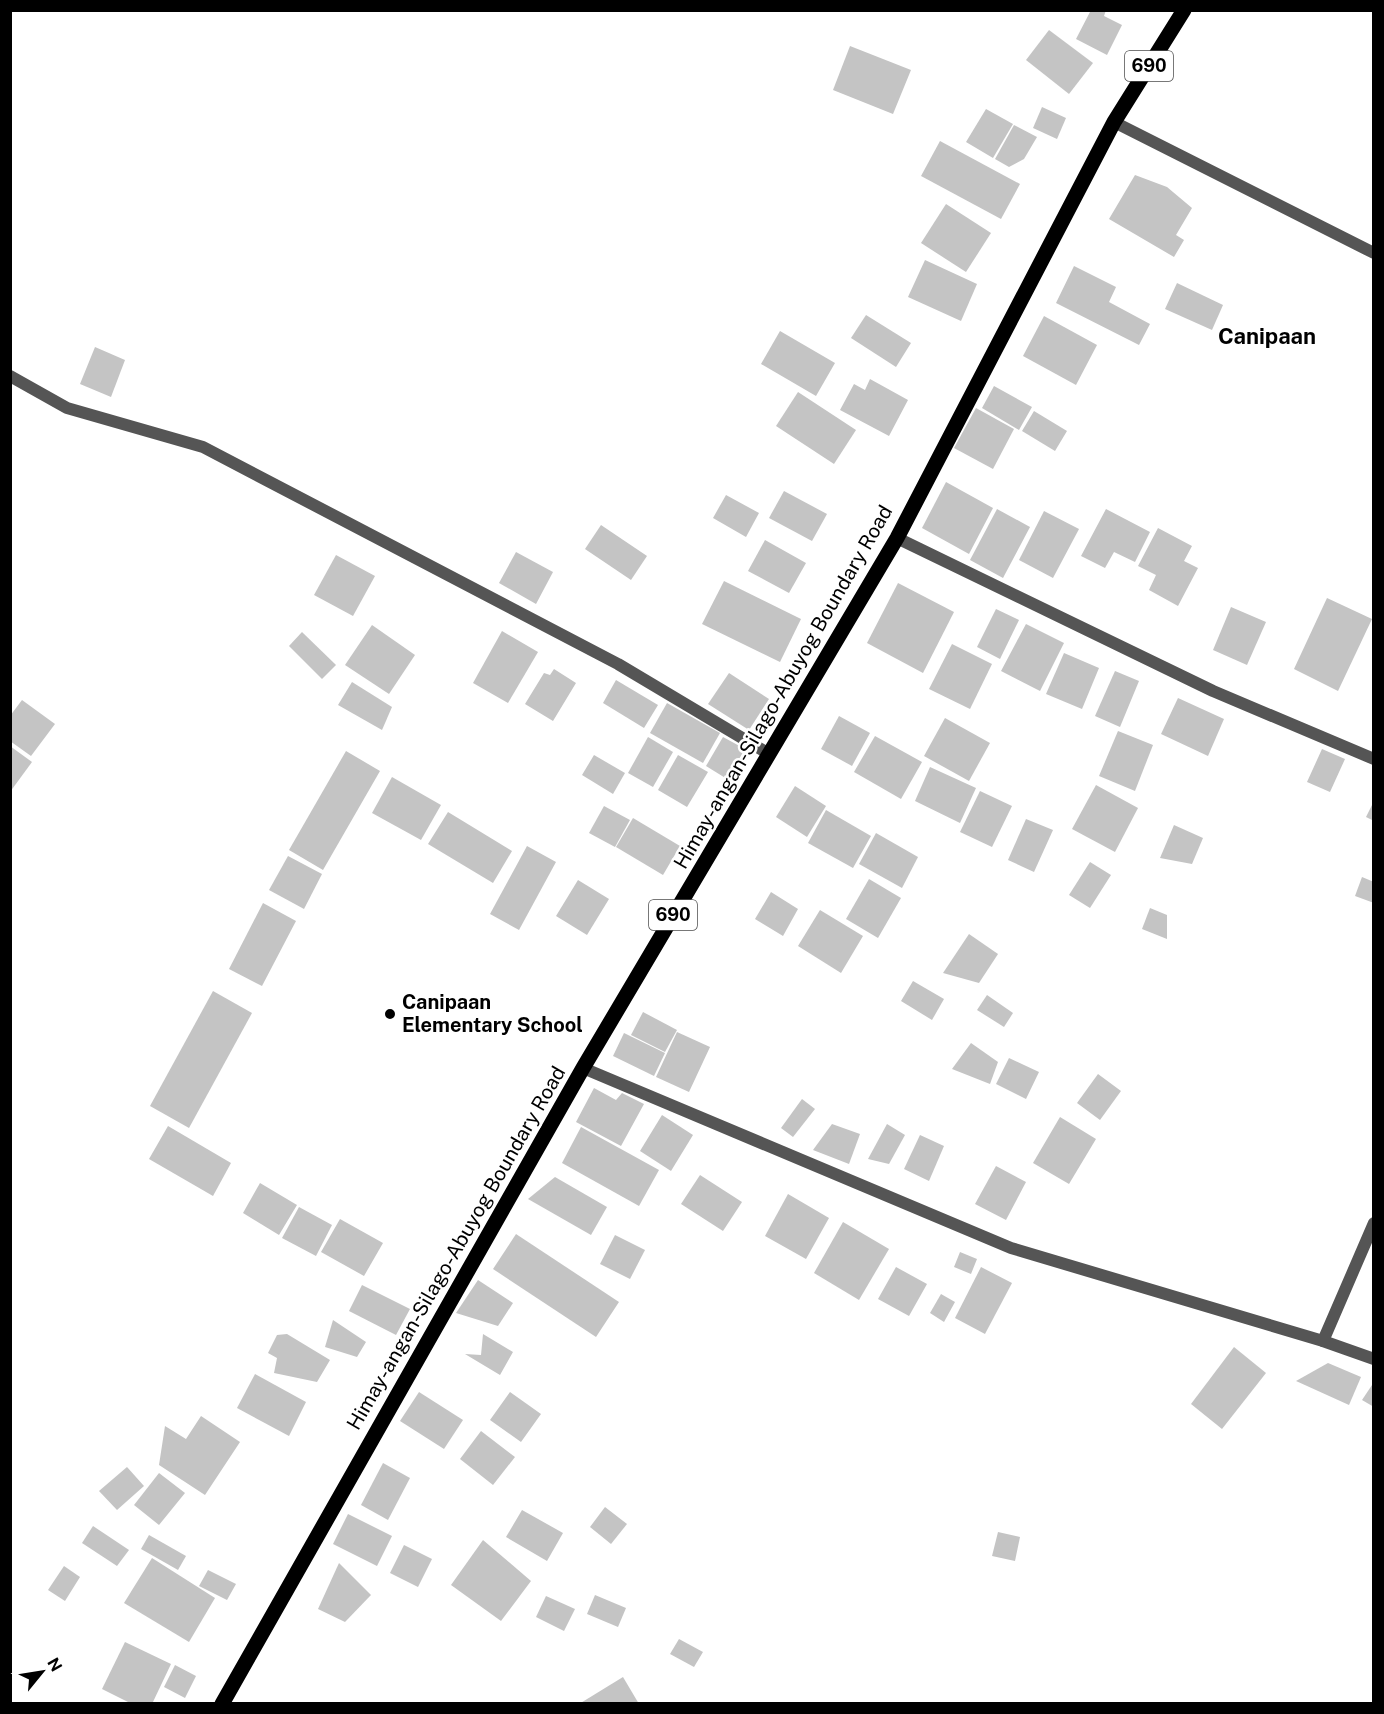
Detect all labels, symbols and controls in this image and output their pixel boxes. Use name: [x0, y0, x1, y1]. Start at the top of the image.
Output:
road number: 690: [1125, 51, 1173, 81]
district label: Canipaan: [1218, 323, 1316, 349]
street label: Himay-angan-Silago-Abuyog Boundary Road: [669, 501, 897, 873]
road number: 690: [649, 900, 697, 930]
place label: Canipaan Elementary School: [402, 990, 583, 1037]
marker: Canipaan Elementary School: [383, 1007, 397, 1021]
street label: Himay-angan-Silago-Abuyog Boundary Road: [342, 1062, 570, 1434]
north arrow: [12, 1642, 72, 1702]
text: N: [43, 1655, 66, 1675]

